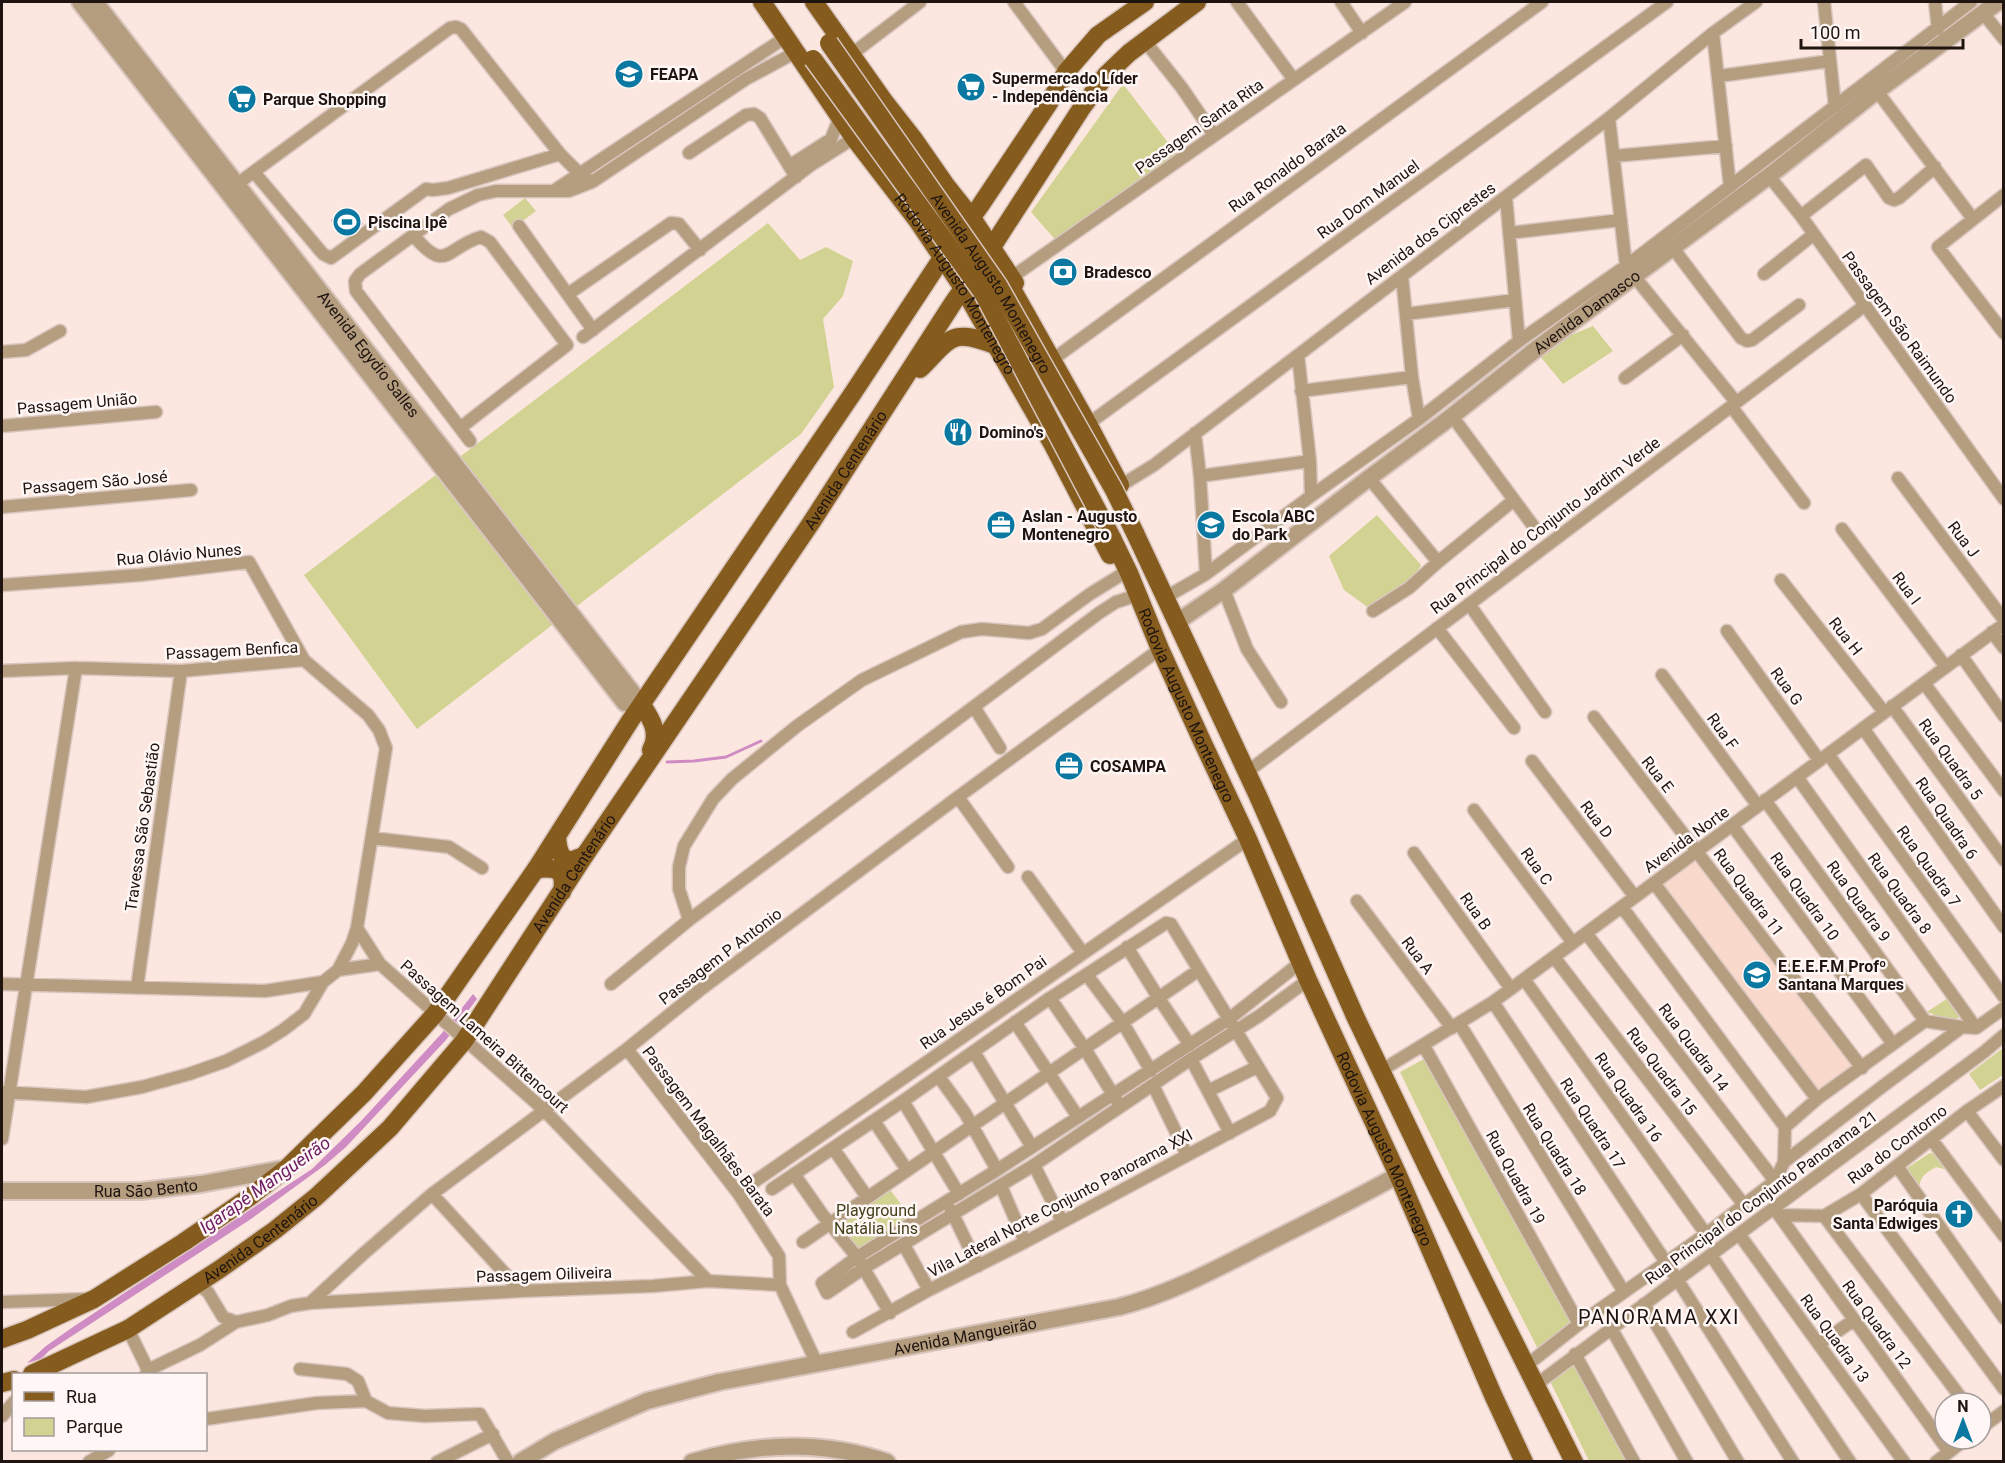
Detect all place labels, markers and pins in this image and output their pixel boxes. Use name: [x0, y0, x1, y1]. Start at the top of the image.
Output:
school or university icon: FEAPA: [613, 58, 645, 90]
place label: FEAPA: [650, 65, 699, 84]
place label: Supermercado Líder - Independência: [992, 69, 1138, 106]
supermarket icon: Supermercado Líder - Independência: [955, 71, 987, 103]
supermarket icon: Parque Shopping: [226, 83, 258, 115]
place label: Parque Shopping: [263, 90, 386, 109]
sports icon: Piscina Ipê: [331, 206, 363, 238]
place label: Piscina Ipê: [368, 213, 448, 232]
bank icon: Bradesco: [1047, 256, 1079, 288]
place label: Bradesco: [1084, 263, 1152, 282]
restaurant icon: Domino's: [942, 416, 974, 448]
place label: Domino's: [979, 423, 1044, 442]
place label: Aslan - Augusto Montenegro: [1022, 507, 1137, 544]
place label: Escola ABC do Park: [1232, 507, 1315, 544]
office icon: Aslan - Augusto Montenegro: [985, 509, 1017, 541]
school or university icon: Escola ABC do Park: [1195, 509, 1227, 541]
office icon: COSAMPA: [1053, 750, 1085, 782]
place label: COSAMPA: [1090, 757, 1166, 776]
place label: E.E.E.F.M Profº Santana Marques: [1778, 957, 1904, 994]
school or university icon: E.E.E.F.M Profº Santana Marques: [1741, 959, 1773, 991]
place label: Paróquia Santa Edwiges: [1833, 1196, 1938, 1233]
church icon: Paróquia Santa Edwiges: [1943, 1198, 1975, 1230]

